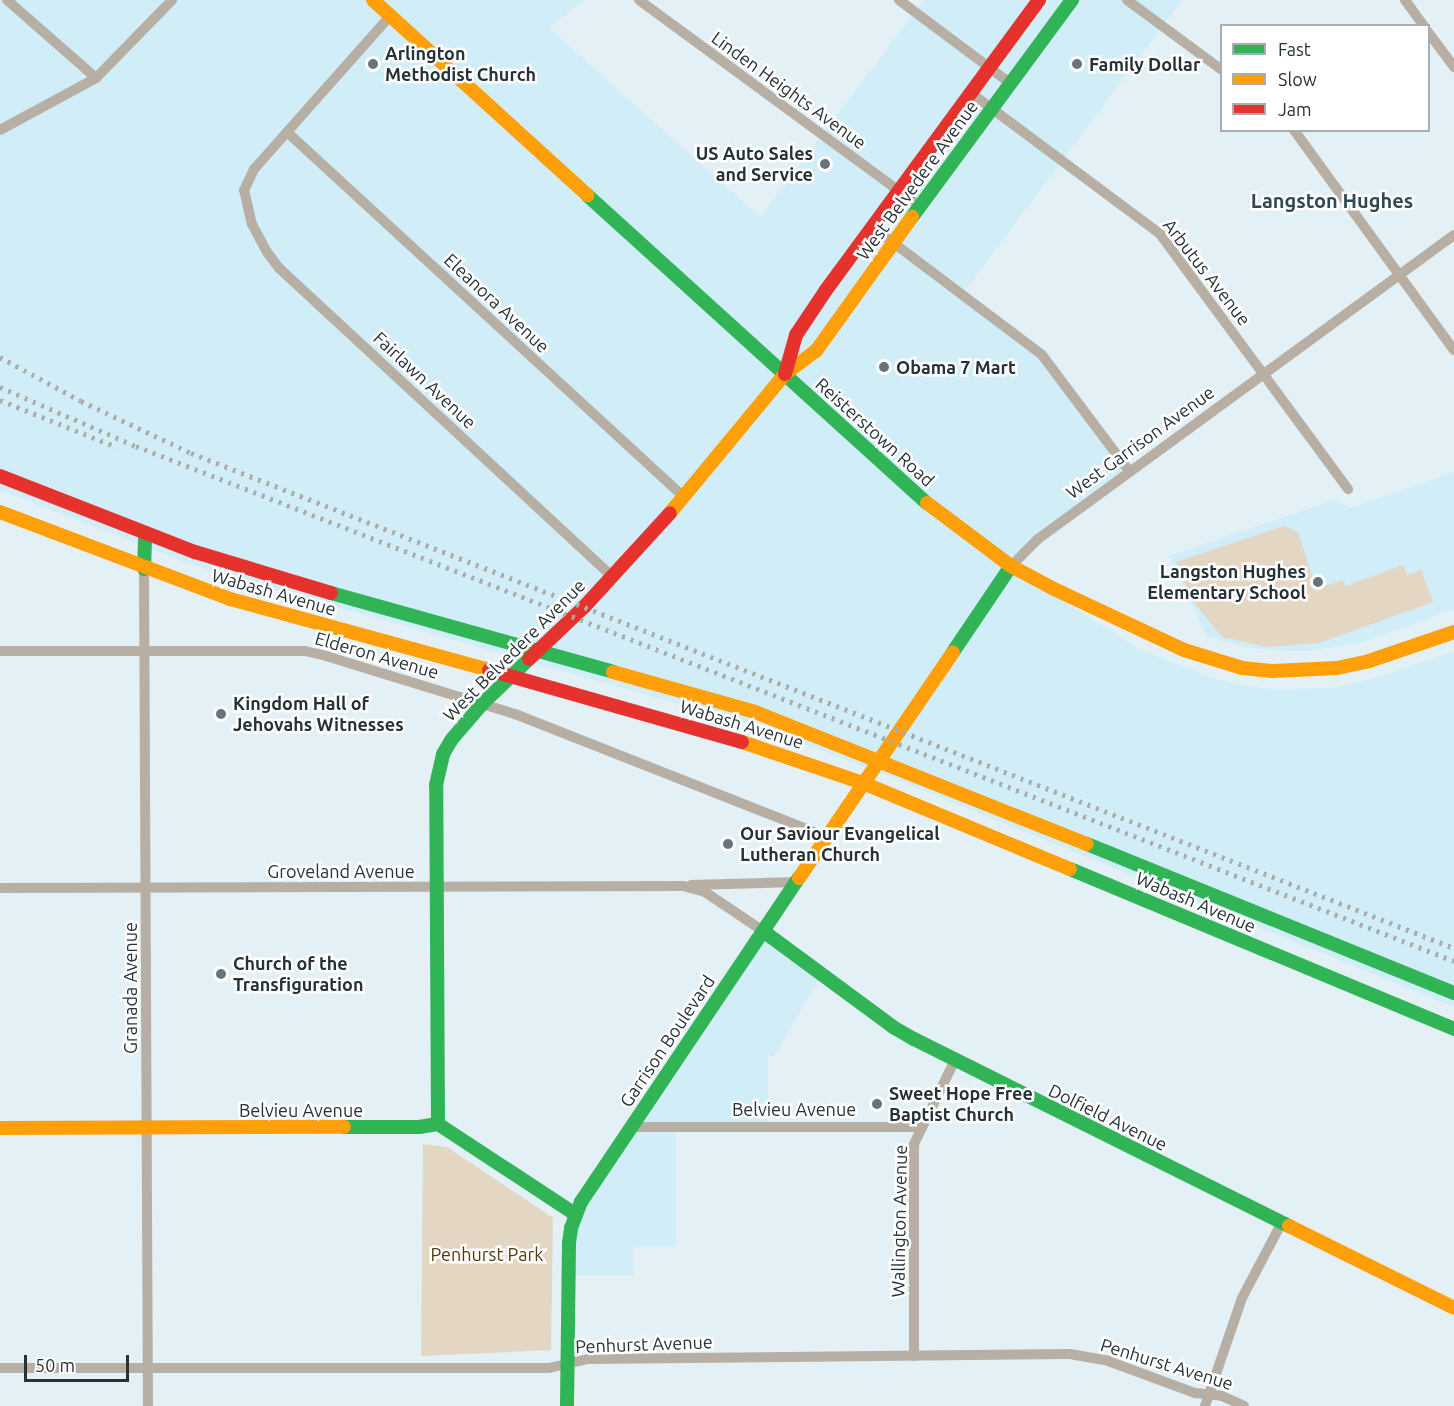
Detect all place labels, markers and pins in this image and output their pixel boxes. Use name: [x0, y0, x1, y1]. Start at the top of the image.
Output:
place label: Arlington Methodist Church: [385, 43, 536, 86]
place label: Family Dollar: [1089, 53, 1200, 75]
marker: Arlington Methodist Church: [366, 57, 380, 71]
marker: Family Dollar: [1070, 57, 1084, 71]
place label: US Auto Sales and Service: [696, 143, 813, 186]
marker: US Auto Sales and Service: [818, 157, 832, 171]
place label: Obama 7 Mart: [896, 356, 1016, 378]
marker: Obama 7 Mart: [877, 360, 891, 374]
place label: Langston Hughes Elementary School: [1147, 561, 1306, 604]
marker: Langston Hughes Elementary School: [1311, 575, 1325, 589]
place label: Kingdom Hall of Jehovahs Witnesses: [233, 693, 404, 736]
marker: Kingdom Hall of Jehovahs Witnesses: [214, 707, 228, 721]
place label: Our Saviour Evangelical Lutheran Church: [740, 823, 940, 866]
marker: Our Saviour Evangelical Lutheran Church: [721, 837, 735, 851]
place label: Church of the Transfiguration: [233, 953, 363, 996]
marker: Church of the Transfiguration: [214, 967, 228, 981]
place label: Sweet Hope Free Baptist Church: [889, 1083, 1033, 1126]
marker: Sweet Hope Free Baptist Church: [870, 1097, 884, 1111]

